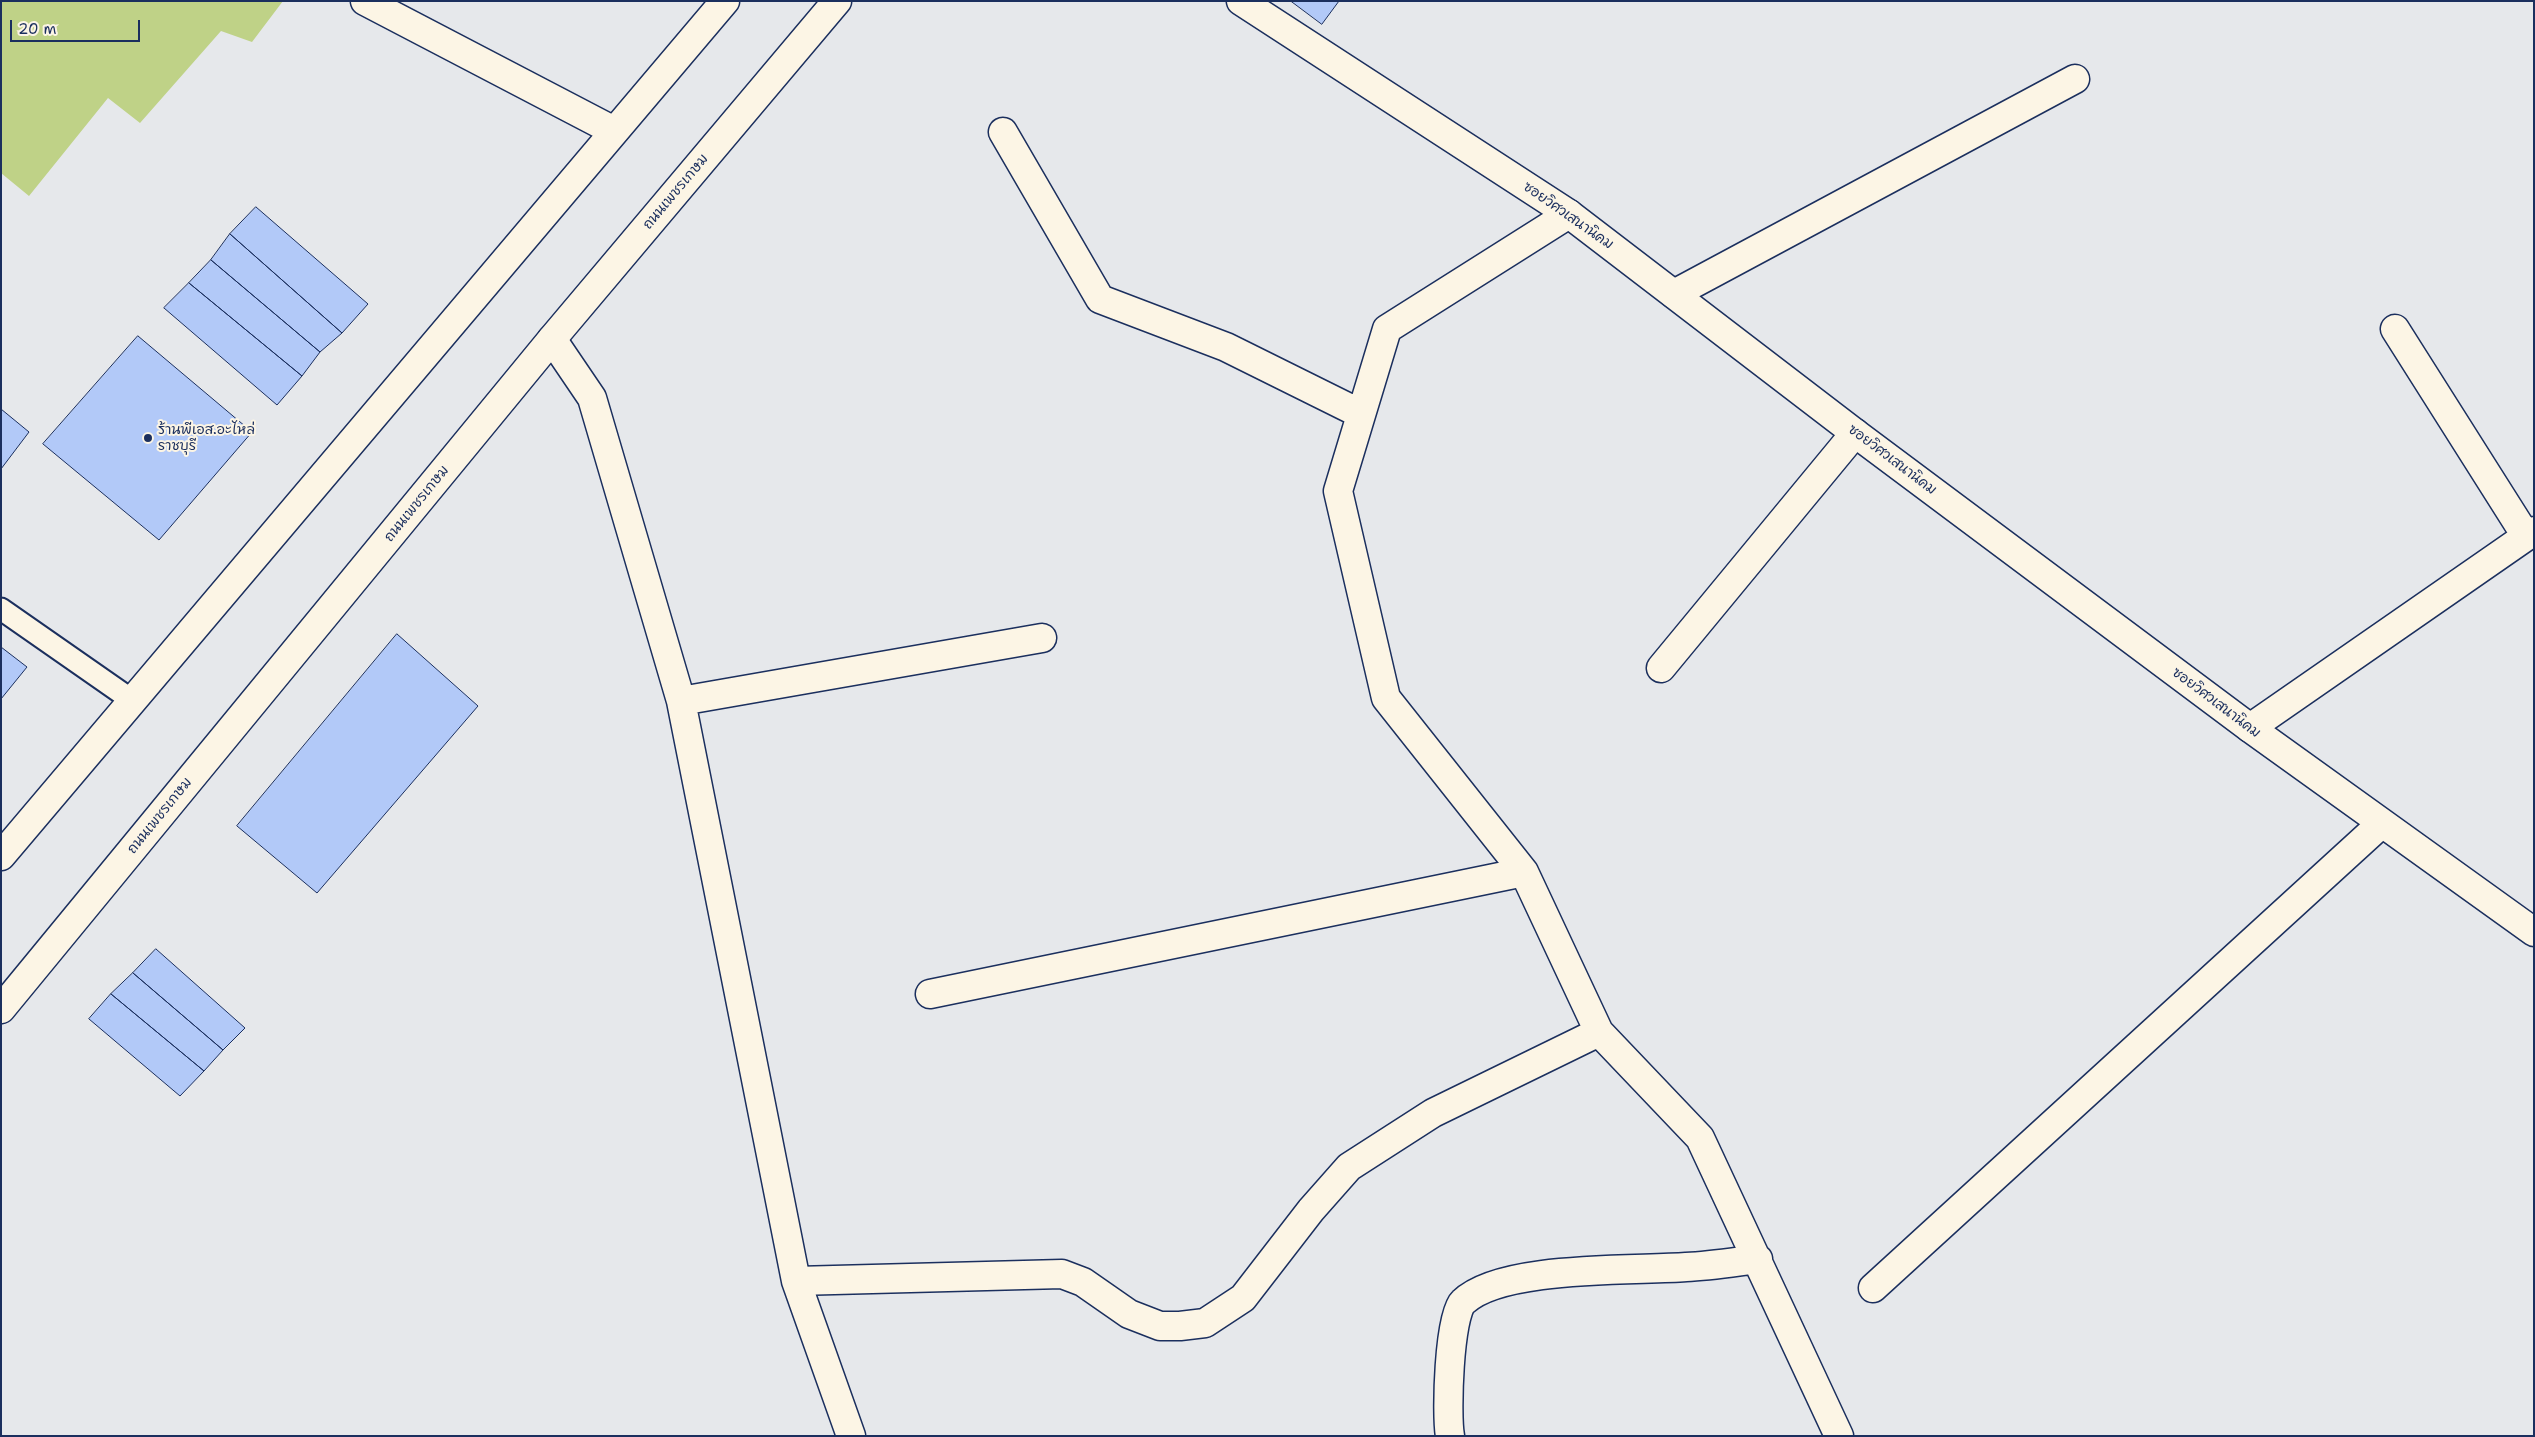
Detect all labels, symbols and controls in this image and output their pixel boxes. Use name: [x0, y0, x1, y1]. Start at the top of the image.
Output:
scale bar: [12, 10, 142, 42]
text: 20 m: [18, 19, 57, 39]
street label: ถนนเพชรเกษม: [640, 151, 712, 233]
street label: ซอยวิศวเสนานิคม: [1520, 179, 1616, 253]
street label: ซอยวิศวเสนานิคม: [1844, 421, 1940, 499]
place label: ร้านพีเอส.อะไหล่ ราชบุรี: [158, 422, 255, 454]
marker: ร้านพีเอส.อะไหล่ ราชบุรี: [142, 432, 154, 444]
street label: ถนนเพชรเกษม: [381, 463, 453, 545]
street label: ซอยวิศวเสนานิคม: [2168, 664, 2264, 742]
street label: ถนนเพชรเกษม: [124, 775, 196, 857]

